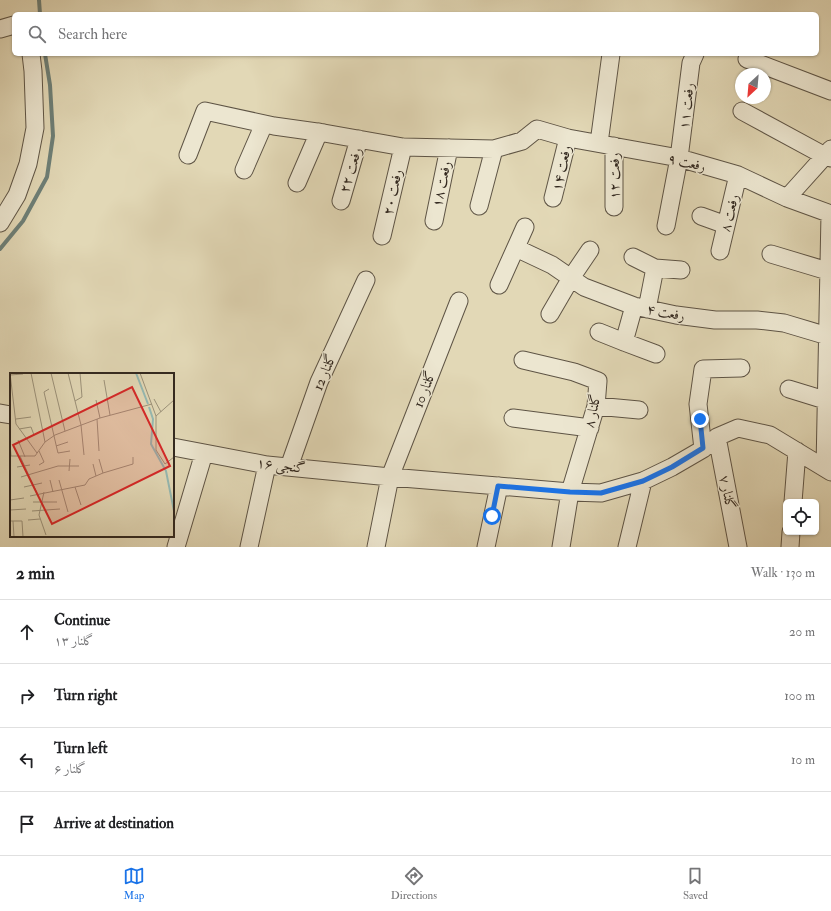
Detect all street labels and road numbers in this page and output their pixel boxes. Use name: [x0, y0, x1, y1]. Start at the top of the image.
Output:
street label: رفعت ۱۱: [675, 82, 698, 130]
street label: رفعت ۱۴: [548, 144, 575, 193]
street label: رفعت ۲۲: [336, 145, 365, 195]
street label: رفعت ۹: [666, 150, 707, 175]
street label: رفعت ۱۲: [606, 153, 623, 199]
street label: رفعت ۱۸: [428, 160, 455, 209]
street label: رفعت ۲۰: [379, 168, 406, 217]
street label: رفعت ۸: [717, 192, 742, 234]
street label: رفعت ۴: [645, 300, 686, 324]
street label: گلنار 12: [309, 351, 340, 393]
street label: گلنار 10: [410, 368, 439, 410]
street label: گلنار ۸: [581, 393, 604, 430]
street label: گنجی ۱۶: [256, 454, 306, 478]
street label: گلنار ۷: [716, 474, 739, 511]

